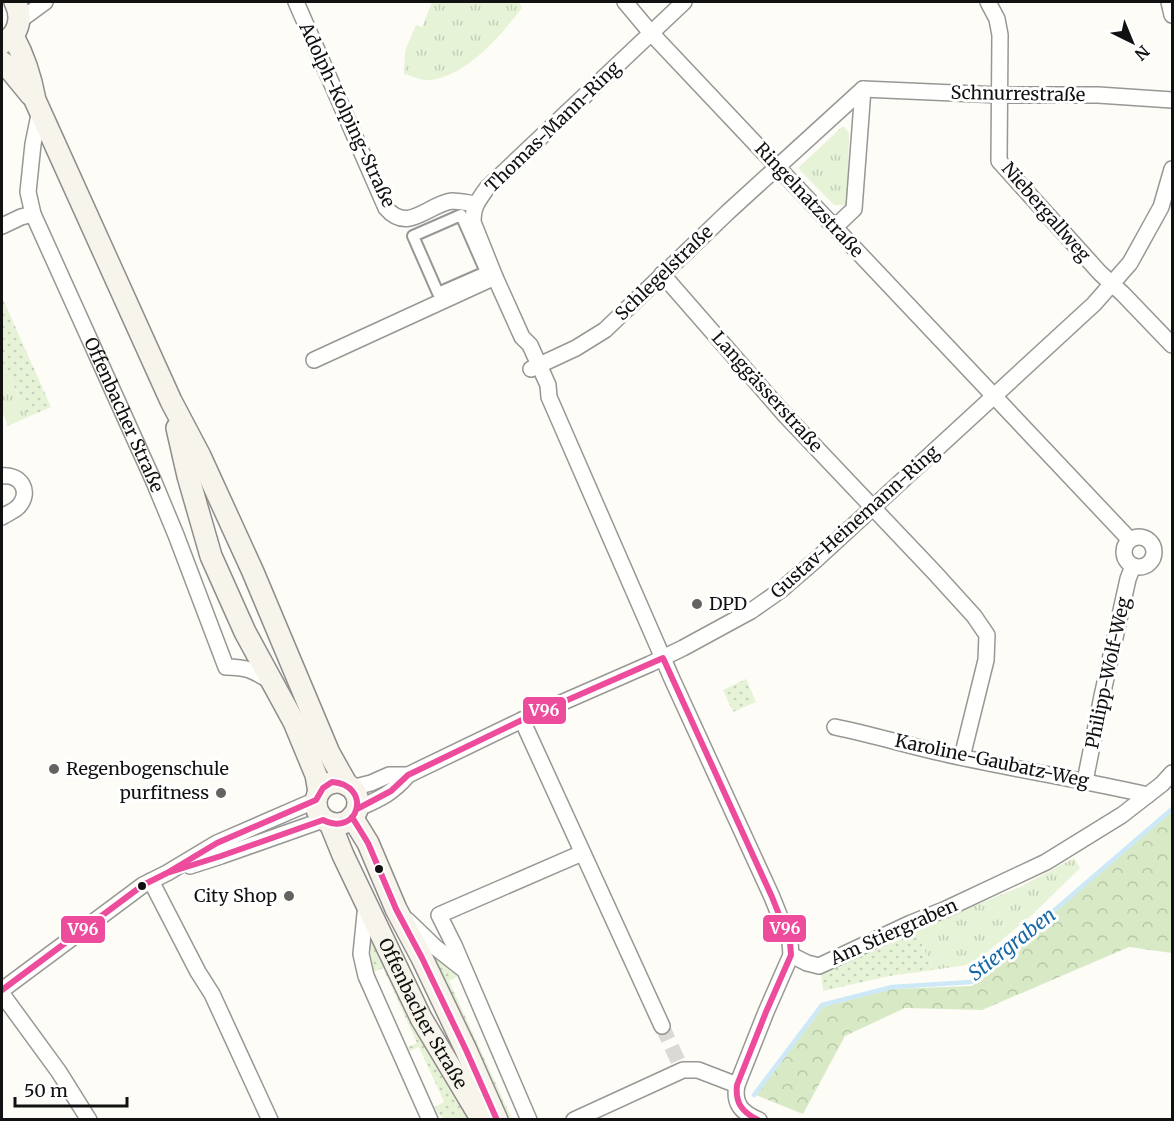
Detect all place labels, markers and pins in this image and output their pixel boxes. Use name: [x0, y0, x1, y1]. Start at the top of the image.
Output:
place label: DPD: [709, 592, 747, 615]
marker: DPD: [690, 597, 704, 611]
place label: Regenbogenschule: [66, 757, 229, 780]
marker: Regenbogenschule: [47, 762, 61, 776]
place label: purfitness: [120, 781, 209, 804]
marker: purfitness: [214, 786, 228, 800]
unlabelled marker: [373, 863, 385, 875]
unlabelled marker: [136, 880, 148, 892]
place label: City Shop: [194, 884, 277, 907]
marker: City Shop: [282, 889, 296, 903]

